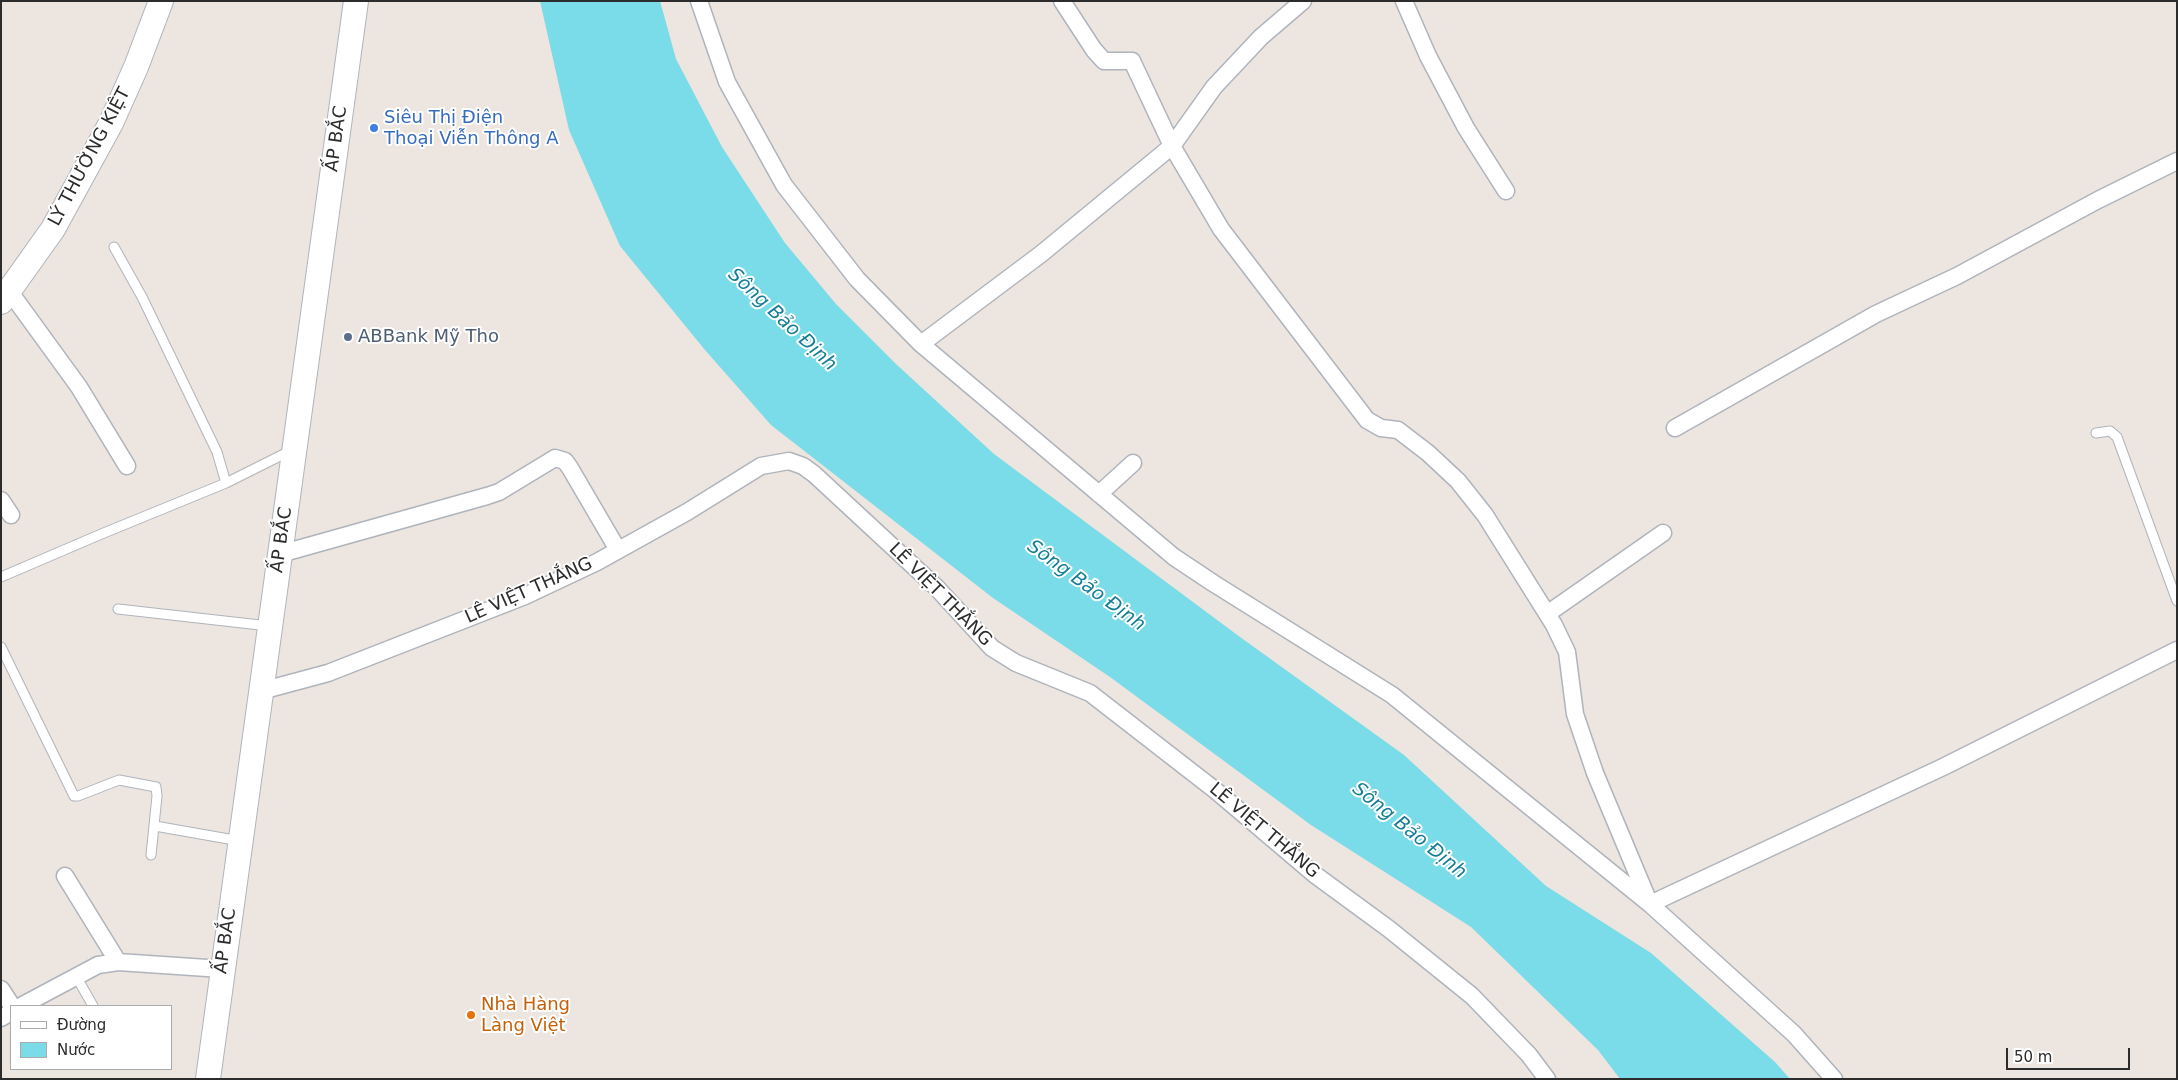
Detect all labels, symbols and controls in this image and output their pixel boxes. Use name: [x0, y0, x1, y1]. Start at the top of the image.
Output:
street label: LÝ THƯỜNG KIỆT: [44, 84, 136, 230]
street label: ẤP BẮC: [322, 105, 352, 173]
place label: Siêu Thị Điện Thoại Viễn Thông A: [384, 107, 559, 150]
marker: Siêu Thị Điện Thoại Viễn Thông A: [368, 122, 380, 134]
water label: Sông Bảo Định: [723, 264, 841, 376]
place label: ABBank Mỹ Tho: [358, 326, 499, 348]
marker: ABBank Mỹ Tho: [342, 331, 354, 343]
street label: ẤP BẮC: [267, 506, 297, 574]
water label: Sông Bảo Định: [1023, 536, 1149, 636]
street label: LÊ VIỆT THẮNG: [884, 539, 996, 651]
street label: LÊ VIỆT THẮNG: [462, 553, 596, 629]
water label: Sông Bảo Định: [1347, 778, 1471, 884]
street label: LÊ VIỆT THẮNG: [1205, 779, 1323, 883]
street label: ẤP BẮC: [211, 907, 241, 975]
place label: Nhà Hàng Làng Việt: [481, 994, 570, 1036]
legend: [10, 1005, 172, 1070]
marker: Nhà Hàng Làng Việt: [465, 1009, 477, 1021]
text: Đường: [57, 1016, 106, 1034]
scale bar: [2008, 1038, 2132, 1070]
text: Nước: [57, 1041, 95, 1059]
text: 50 m: [2014, 1048, 2052, 1066]

